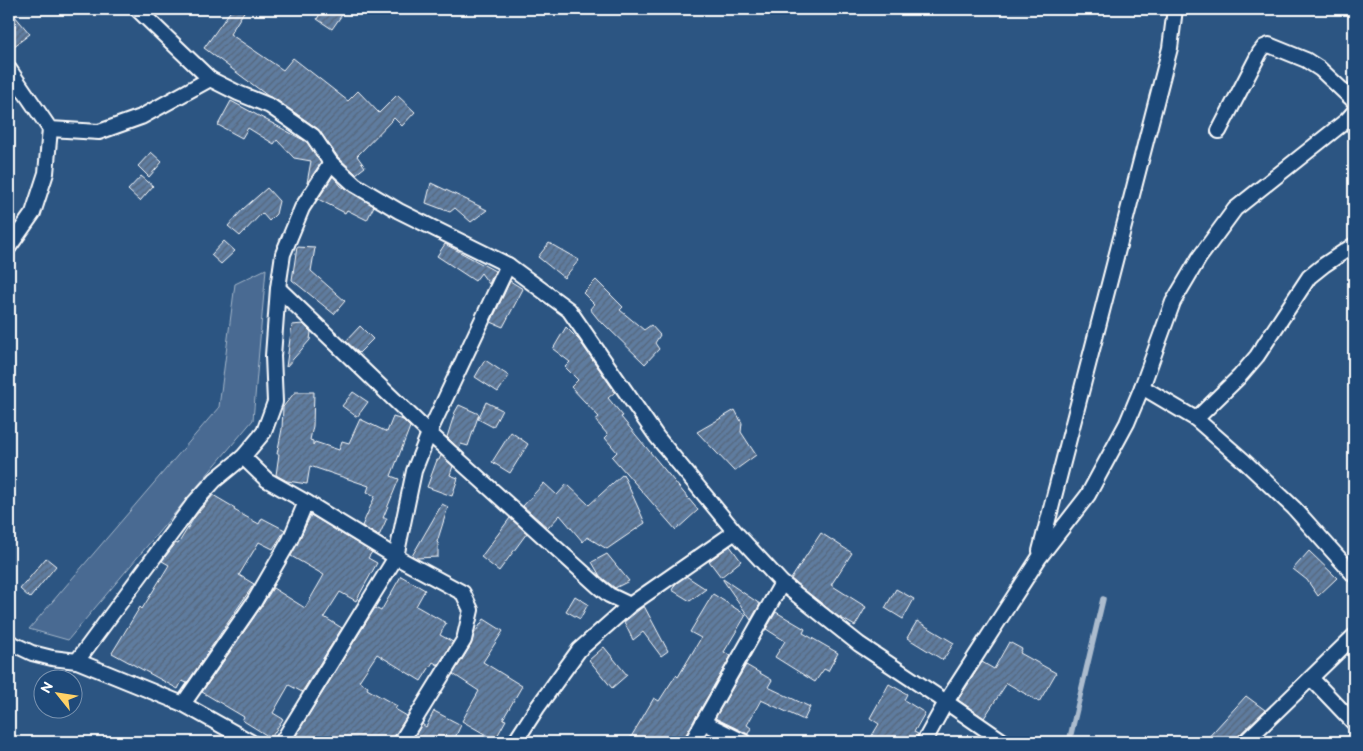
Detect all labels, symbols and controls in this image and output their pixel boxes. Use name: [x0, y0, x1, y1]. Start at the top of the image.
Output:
north arrow: [32, 668, 82, 718]
text: N: [37, 679, 57, 697]

